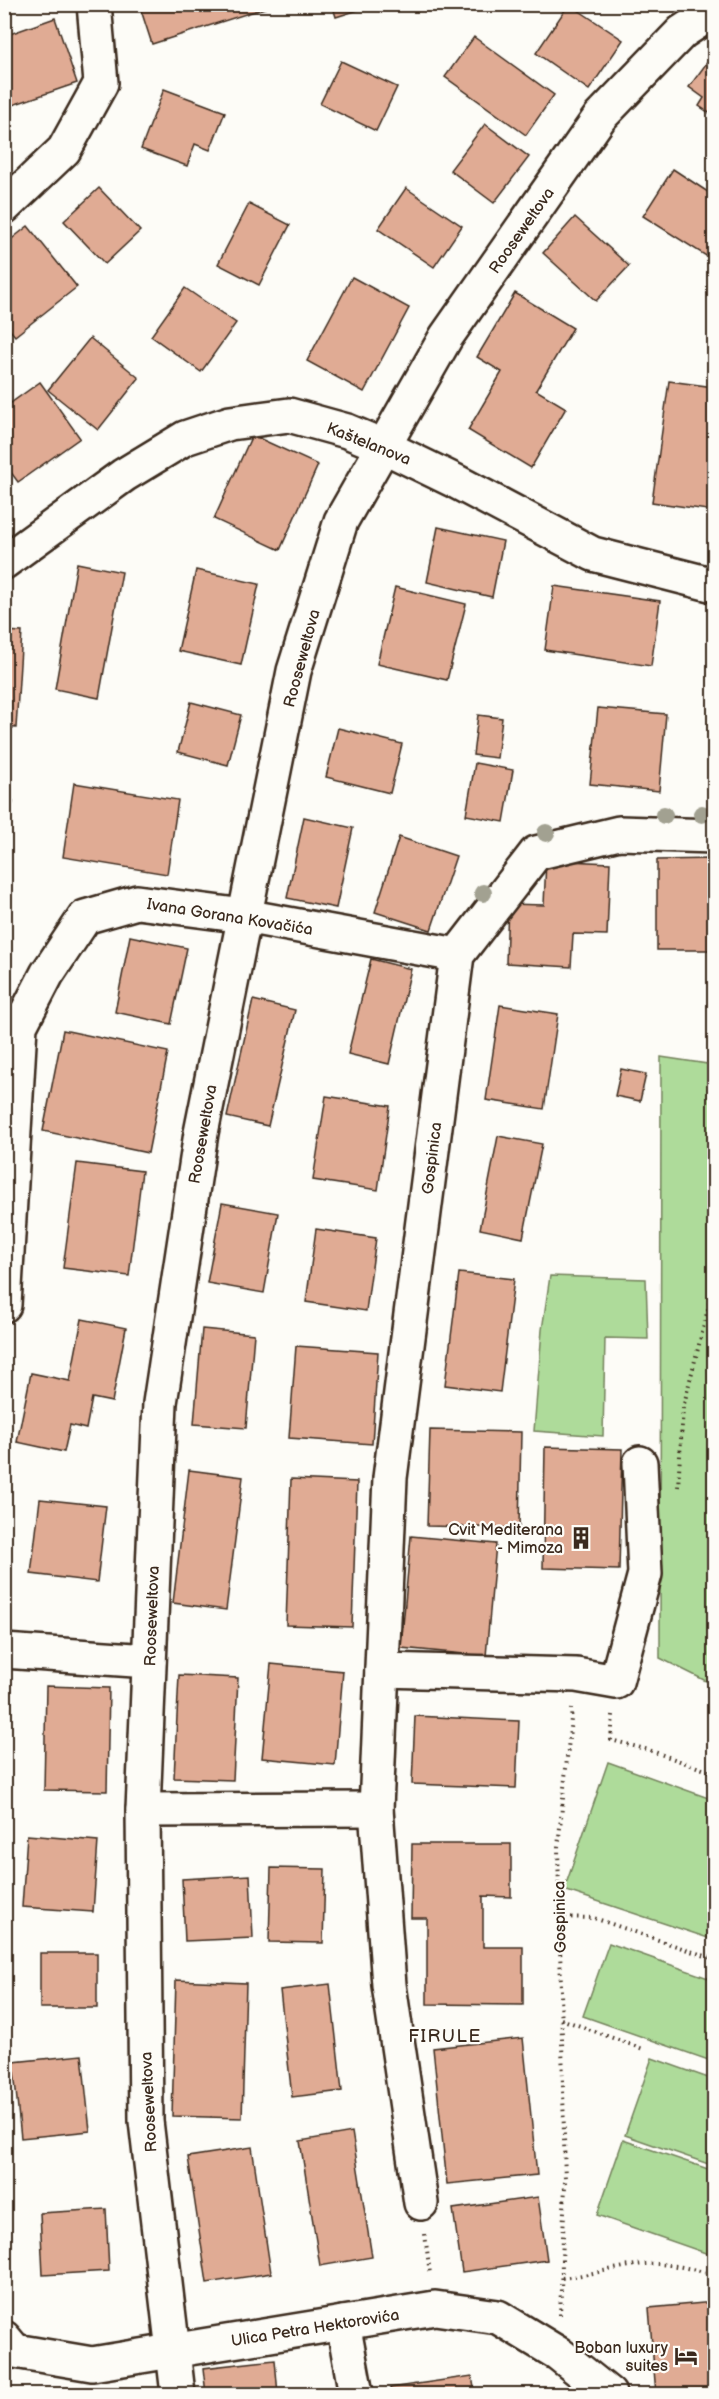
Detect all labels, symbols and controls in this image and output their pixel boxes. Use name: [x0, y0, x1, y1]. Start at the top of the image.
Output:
street label: Rooseweltova: [486, 184, 559, 278]
street label: Kaštelanova: [324, 419, 413, 470]
street label: Rooseweltova: [280, 607, 325, 709]
street label: Ivana Gorana Kovačića: [146, 895, 314, 940]
street label: Rooseweltova: [185, 1083, 222, 1185]
street label: Gospinica: [419, 1121, 446, 1195]
place label: Cvit Mediterana - Mimoza: [448, 1521, 563, 1558]
building icon: Cvit Mediterana - Mimoza: [568, 1525, 594, 1551]
street label: Rooseweltova: [141, 1565, 164, 1667]
street label: Gospinica: [550, 1881, 571, 1953]
district label: FIRULE: [408, 2026, 482, 2047]
street label: Rooseweltova: [137, 2051, 162, 2153]
street label: Ulica Petra Hektorovića: [230, 2306, 401, 2351]
place label: Boban luxury suites: [574, 2339, 669, 2376]
hotel icon: Boban luxury suites: [673, 2343, 699, 2369]

